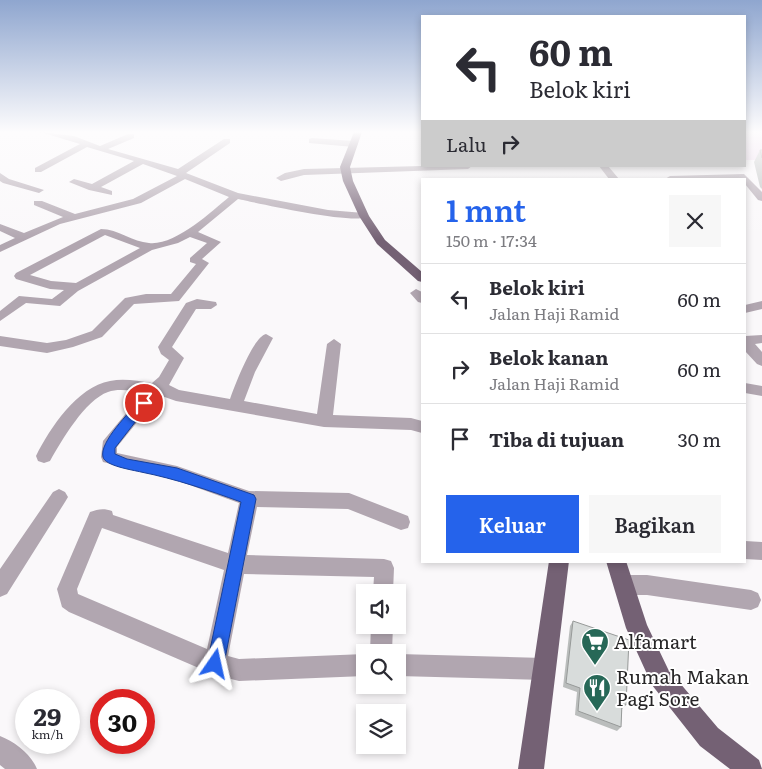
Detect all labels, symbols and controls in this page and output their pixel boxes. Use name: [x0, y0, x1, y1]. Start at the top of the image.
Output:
text: 60 m: [529, 25, 613, 77]
icon: left: [446, 35, 511, 100]
text: Belok kiri: [529, 72, 631, 105]
text: Lalu: [446, 130, 486, 158]
icon: right: [496, 130, 524, 158]
text: 1 mnt: [446, 187, 526, 231]
button: close: [669, 195, 721, 247]
text: 150 m · 17:34: [446, 228, 537, 252]
text: Belok kiri: [489, 273, 585, 301]
icon: left: [446, 285, 474, 313]
text: 60 m: [678, 285, 721, 313]
text: Jalan Haji Ramid: [489, 301, 619, 325]
text: Belok kanan: [489, 343, 608, 371]
icon: right: [446, 355, 474, 383]
text: 60 m: [678, 355, 721, 383]
text: Jalan Haji Ramid: [489, 371, 619, 395]
pin: [123, 382, 165, 424]
icon: arrive: [130, 389, 158, 417]
icon: arrive: [446, 425, 474, 453]
text: Tiba di tujuan: [489, 425, 624, 453]
text: 30 m: [677, 425, 721, 453]
button: Keluar: [446, 495, 579, 553]
button: Bagikan: [589, 495, 721, 553]
map controls: [356, 584, 406, 754]
button: sound: [356, 584, 406, 634]
supermarket icon: Alfamart: [580, 627, 610, 666]
place label: Alfamart: [614, 627, 697, 655]
position arrow: [188, 637, 240, 689]
button: search: [356, 644, 406, 694]
place label: Rumah Makan Pagi Sore: [616, 662, 749, 712]
restaurant icon: Rumah Makan Pagi Sore: [582, 673, 612, 712]
speed limit sign: 30: [90, 689, 155, 754]
text: 29: [34, 697, 61, 734]
button: layers: [356, 704, 406, 754]
text: km/h: [32, 725, 63, 743]

